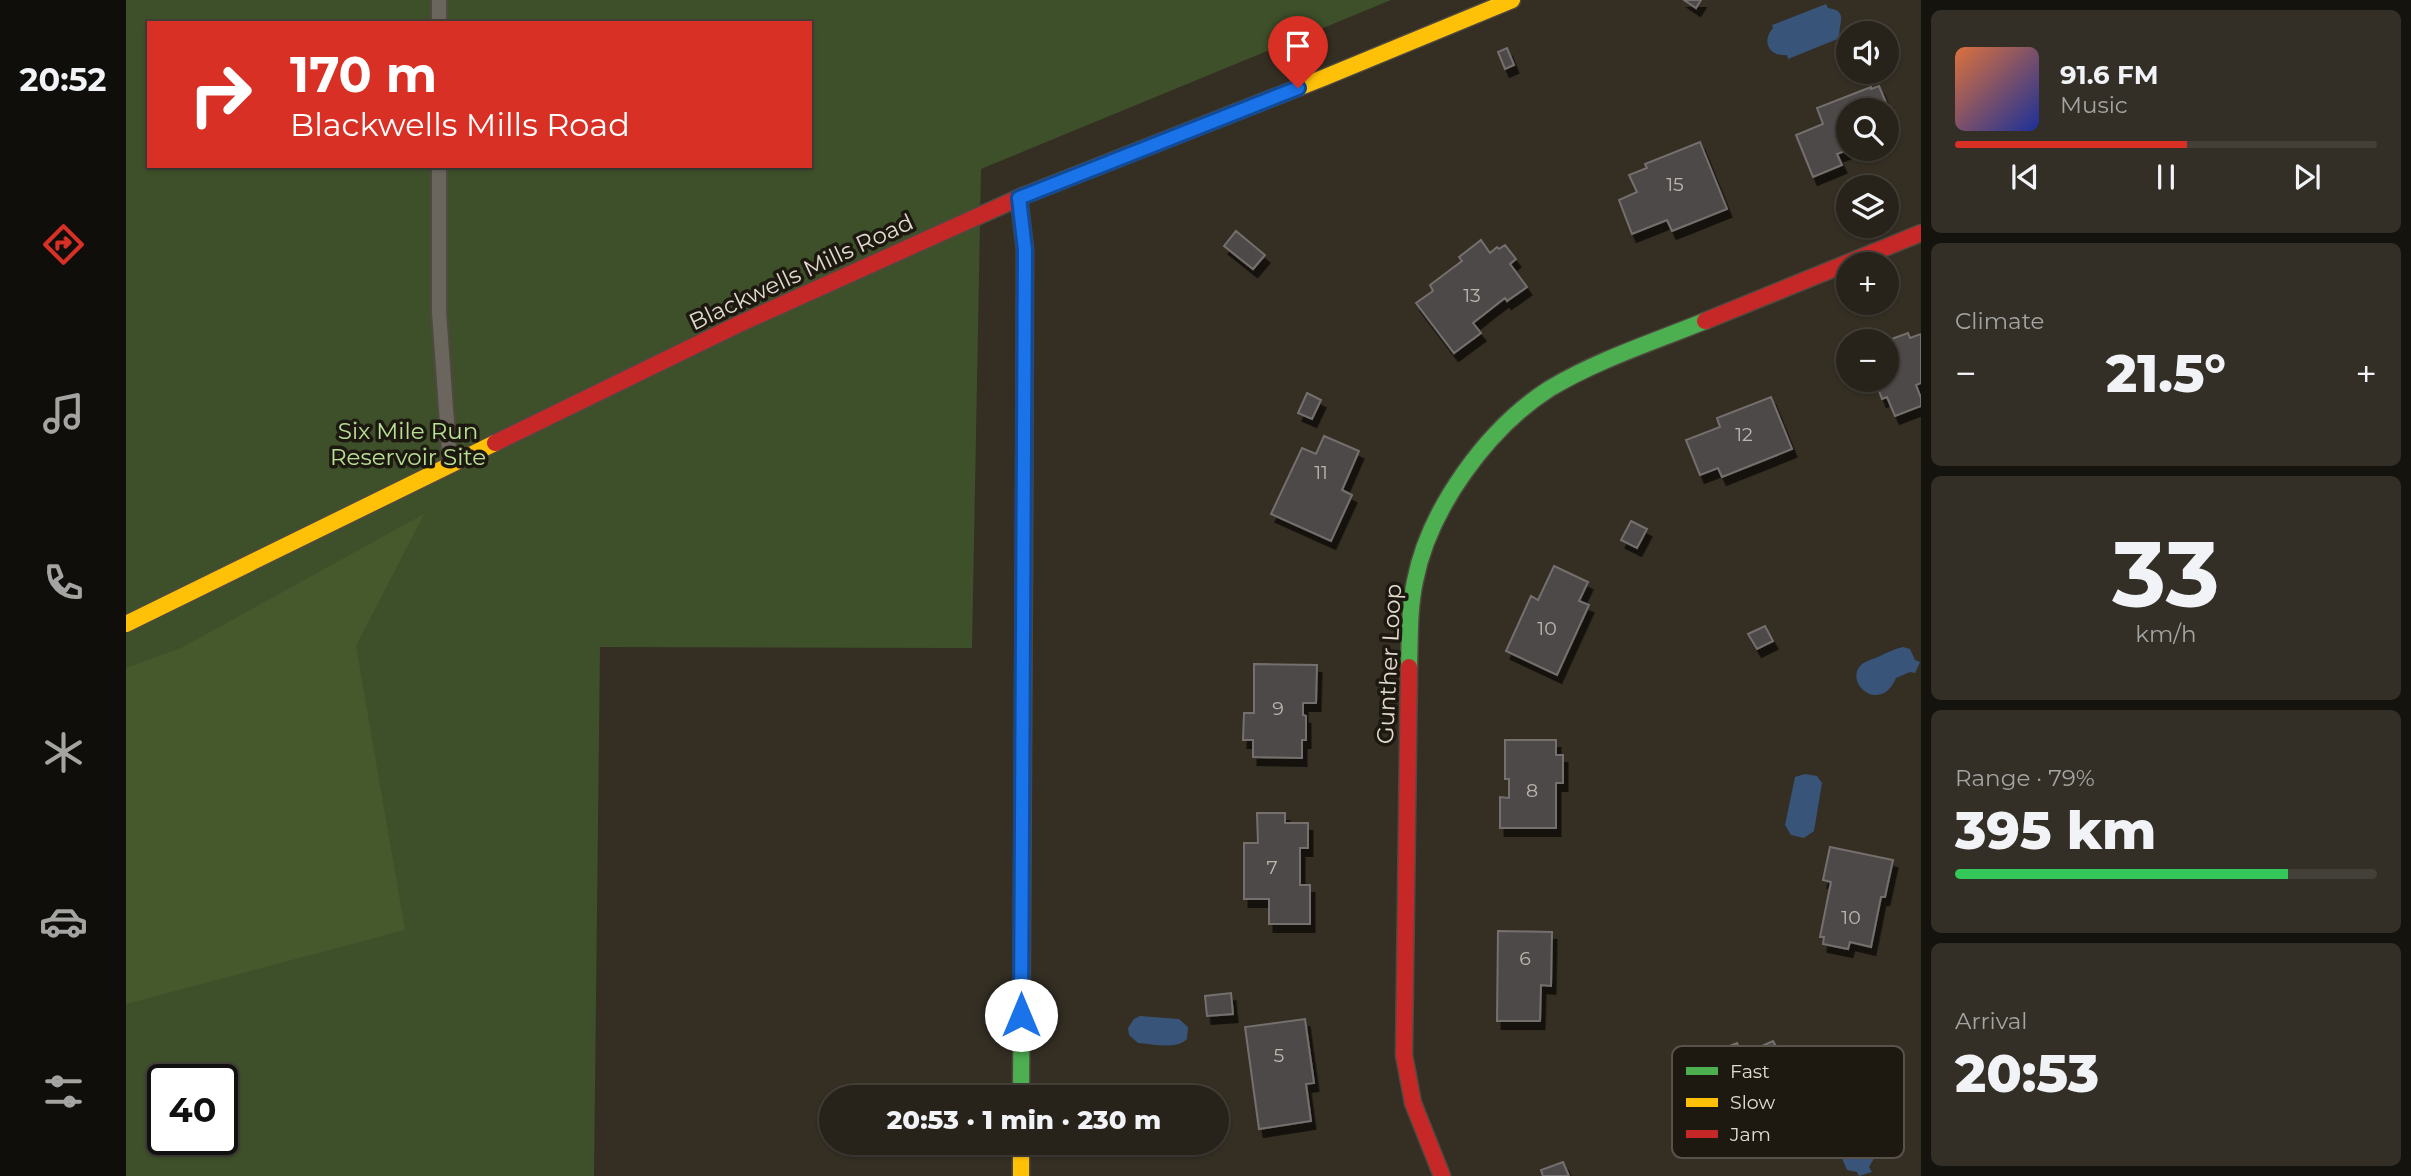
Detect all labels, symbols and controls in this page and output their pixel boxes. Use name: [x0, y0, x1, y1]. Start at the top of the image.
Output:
pin: [1268, 16, 1328, 88]
map controls: [1836, 21, 1899, 392]
button: sound: [1836, 21, 1899, 84]
icon: arrive: [1279, 27, 1317, 65]
text: 170 m: [290, 45, 437, 104]
icon: right: [175, 49, 266, 140]
text: 91.6 FM: [2060, 59, 2158, 91]
text: 20:52: [20, 60, 106, 99]
text: Music: [2060, 91, 2128, 119]
button: search: [1836, 98, 1899, 161]
text: Blackwells Mills Road: [290, 105, 630, 144]
icon: previous: [2006, 158, 2044, 196]
icon: pause: [2147, 158, 2185, 196]
icon: next: [2288, 158, 2326, 196]
house number: 15: [1666, 173, 1684, 196]
button: layers: [1836, 175, 1899, 238]
street label: Blackwells Mills Road: [684, 208, 918, 336]
icon: directions: [39, 220, 88, 269]
button: +: [1836, 252, 1899, 315]
house number: 13: [1463, 284, 1481, 307]
text: Climate: [1955, 307, 2044, 335]
button: −: [1836, 329, 1899, 392]
text: 21.5°: [2106, 342, 2226, 405]
text: −: [1955, 350, 1977, 397]
text: +: [2355, 350, 2377, 397]
icon: music: [39, 389, 88, 438]
park label: Six Mile Run Reservoir Site: [330, 417, 486, 471]
house number: 12: [1735, 423, 1753, 446]
house number: 11: [1314, 461, 1328, 484]
text: 33: [2112, 519, 2220, 630]
icon: phone: [39, 558, 88, 607]
street label: Gunther Loop: [1371, 583, 1407, 745]
house number: 10: [1537, 617, 1557, 640]
text: km/h: [2135, 620, 2197, 648]
house number: 9: [1272, 697, 1284, 720]
icon: climate: [39, 728, 88, 777]
text: Range · 79%: [1955, 764, 2095, 792]
house number: 8: [1526, 779, 1538, 802]
text: 395 km: [1955, 799, 2156, 862]
house number: 7: [1266, 856, 1278, 879]
icon: car: [39, 897, 88, 946]
house number: 10: [1841, 906, 1861, 929]
house number: 6: [1519, 947, 1531, 970]
position arrow: [984, 978, 1058, 1052]
text: Arrival: [1955, 1007, 2028, 1035]
text: 20:53: [1955, 1042, 2099, 1105]
house number: 5: [1274, 1044, 1285, 1067]
legend: [1672, 1046, 1904, 1158]
text: Fast: [1730, 1060, 1770, 1083]
speed limit sign: 40: [147, 1064, 238, 1155]
icon: filters: [39, 1067, 88, 1116]
text: Slow: [1730, 1091, 1775, 1114]
text: 20:53 · 1 min · 230 m: [887, 1104, 1161, 1136]
text: Jam: [1729, 1123, 1771, 1146]

